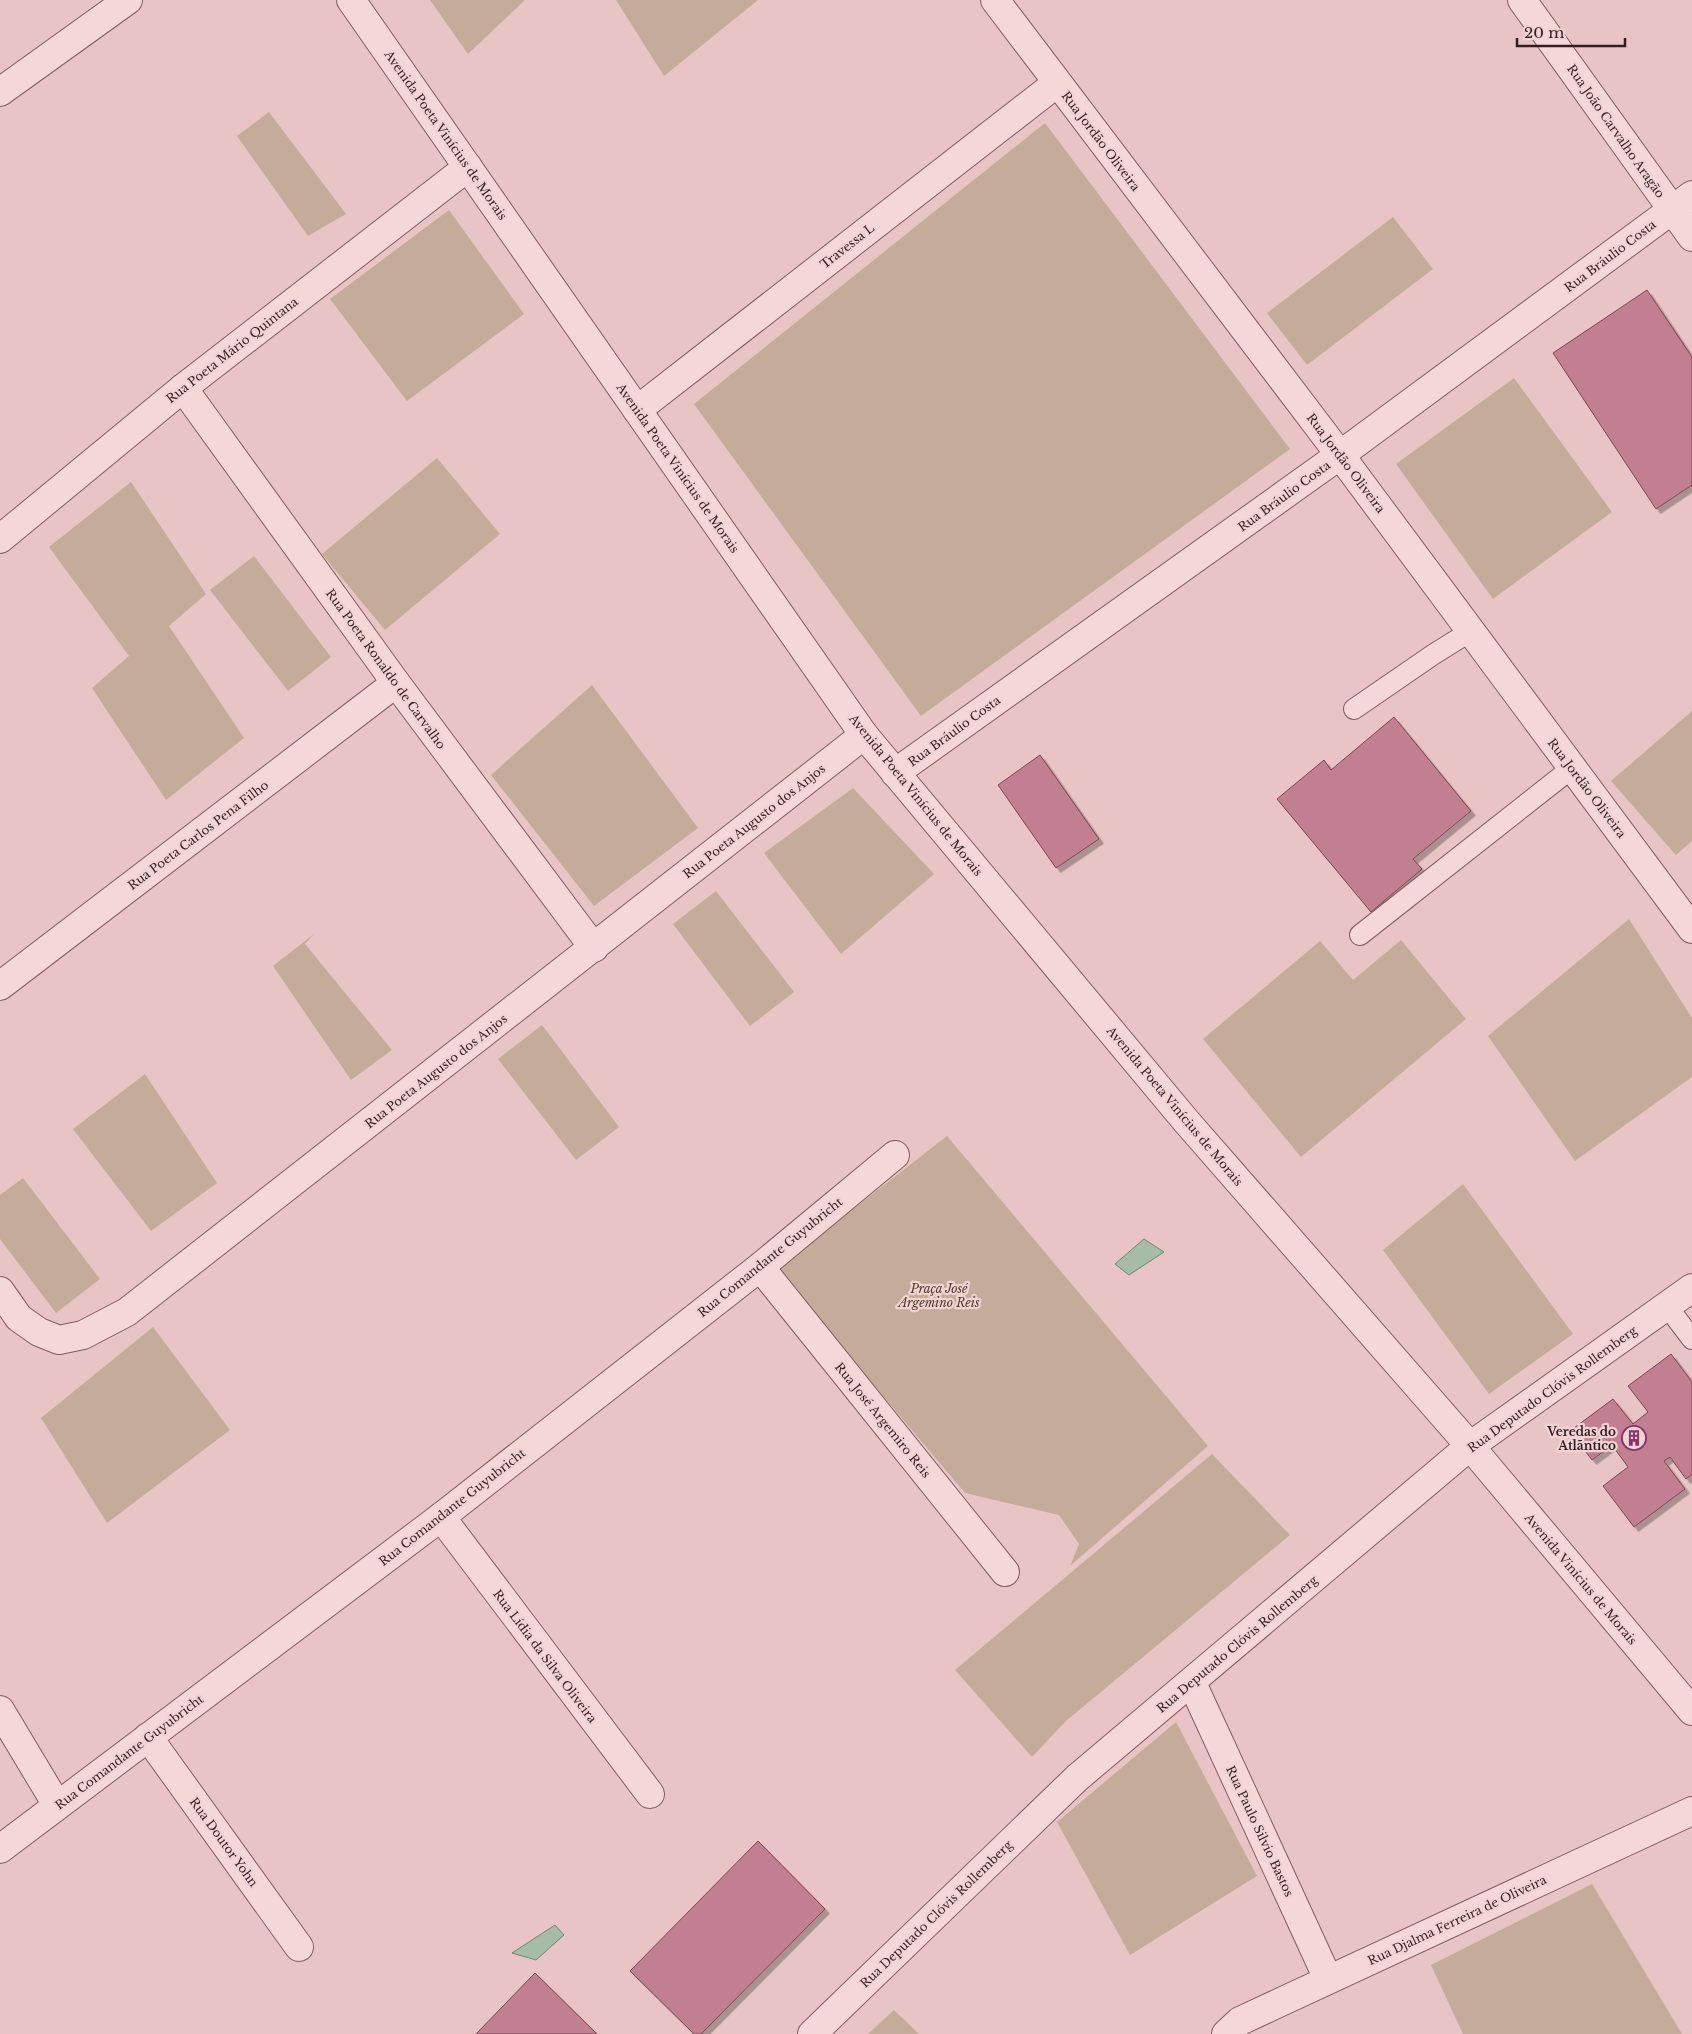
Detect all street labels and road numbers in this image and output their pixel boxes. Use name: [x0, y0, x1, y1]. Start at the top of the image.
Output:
street label: Avenida Poeta Vinícius de Morais: [381, 46, 511, 223]
street label: Rua João Carvalho Aragão: [1564, 61, 1668, 201]
street label: Rua Jordão Oliveira: [1059, 88, 1144, 194]
street label: Rua Bráulio Costa: [1561, 217, 1659, 295]
street label: Travessa L: [817, 220, 877, 272]
street label: Rua Poeta Mário Quintana: [163, 294, 301, 406]
street label: Avenida Poeta Vinícius de Morais: [613, 379, 743, 556]
street label: Rua Jordão Oliveira: [1304, 410, 1389, 516]
street label: Rua Bráulio Costa: [1235, 457, 1333, 535]
street label: Rua Poeta Ronaldo de Carvalho: [323, 586, 449, 752]
street label: Rua Bráulio Costa: [905, 692, 1003, 770]
street label: Avenida Poeta Vinícius de Morais: [845, 710, 986, 879]
street label: Rua Jordão Oliveira: [1545, 735, 1630, 841]
street label: Rua Poeta Augusto dos Anjos: [680, 761, 828, 881]
street label: Rua Poeta Carlos Pena Filho: [125, 777, 271, 893]
street label: Rua Poeta Augusto dos Anjos: [362, 1011, 510, 1131]
street label: Avenida Poeta Vinícius de Morais: [1103, 1022, 1246, 1189]
street label: Rua Comandante Guyubricht: [695, 1194, 846, 1320]
street label: Rua Deputado Clóvis Rollemberg: [1464, 1322, 1640, 1455]
street label: Rua José Argemiro Reis: [832, 1359, 934, 1481]
street label: Rua Comandante Guyubricht: [376, 1445, 529, 1569]
street label: Avenida Vinícius de Morais: [1521, 1510, 1640, 1648]
street label: Rua Deputado Clóvis Rollemberg: [1153, 1572, 1321, 1716]
street label: Rua Lídia da Silva Oliveira: [490, 1586, 600, 1726]
street label: Rua Comandante Guyubricht: [52, 1691, 206, 1813]
street label: Rua Paulo Silvio Bastos: [1223, 1763, 1297, 1899]
street label: Rua Doutor Yohn: [187, 1794, 261, 1890]
street label: Rua Deputado Clóvis Rollemberg: [857, 1837, 1016, 1991]
street label: Rua Djalma Ferreira de Oliveira: [1365, 1872, 1549, 1968]

